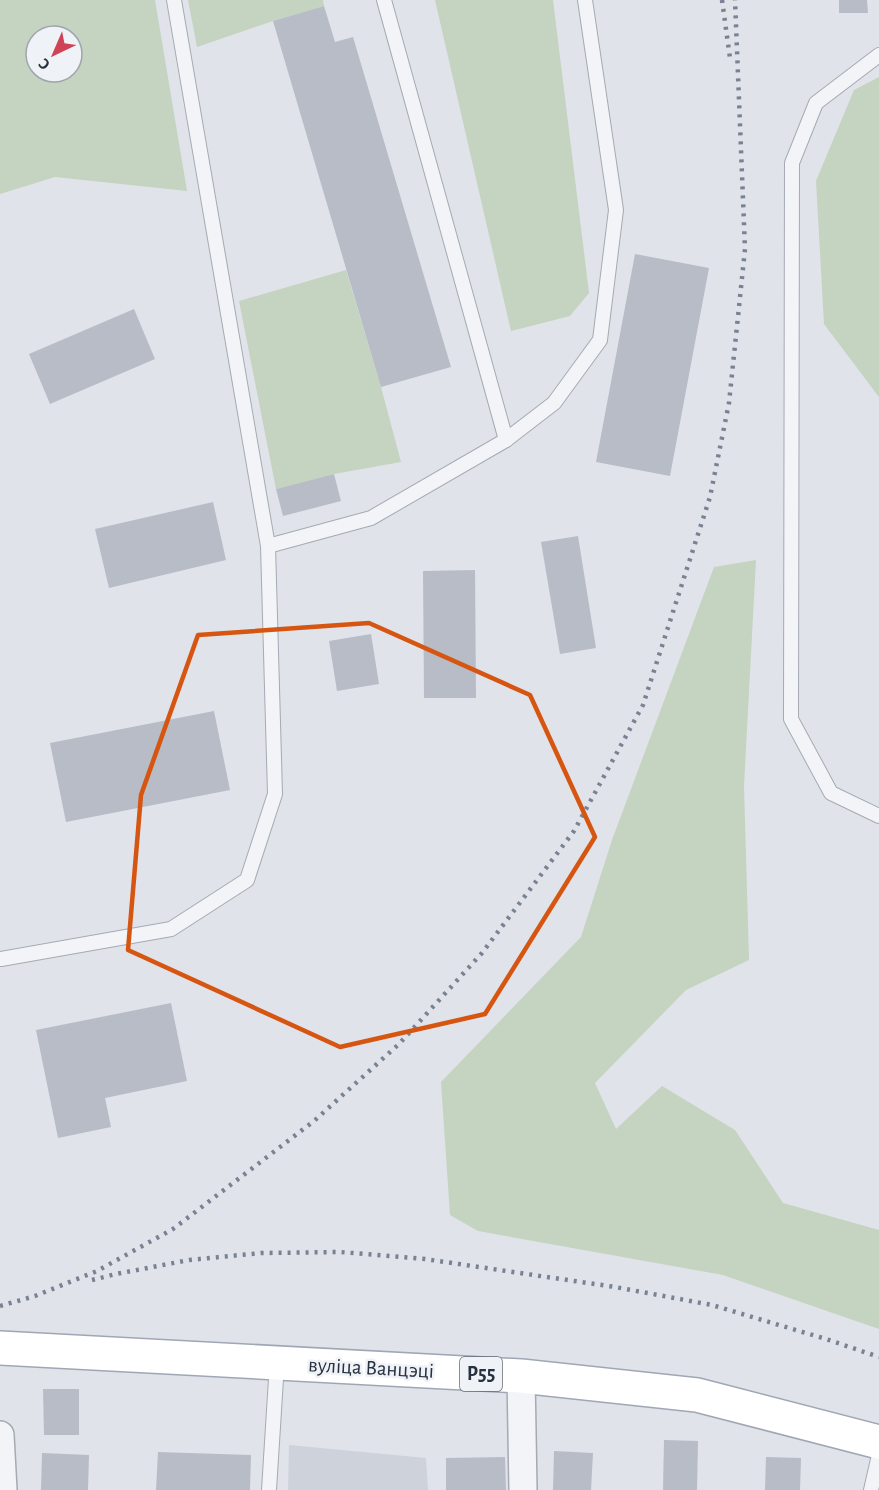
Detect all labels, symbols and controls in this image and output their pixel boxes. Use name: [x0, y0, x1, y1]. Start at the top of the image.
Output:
north arrow: [24, 24, 84, 84]
text: С: [35, 55, 53, 73]
street label: вуліца Ванцэці: [308, 1354, 434, 1382]
road number: Р55: [460, 1357, 502, 1391]

